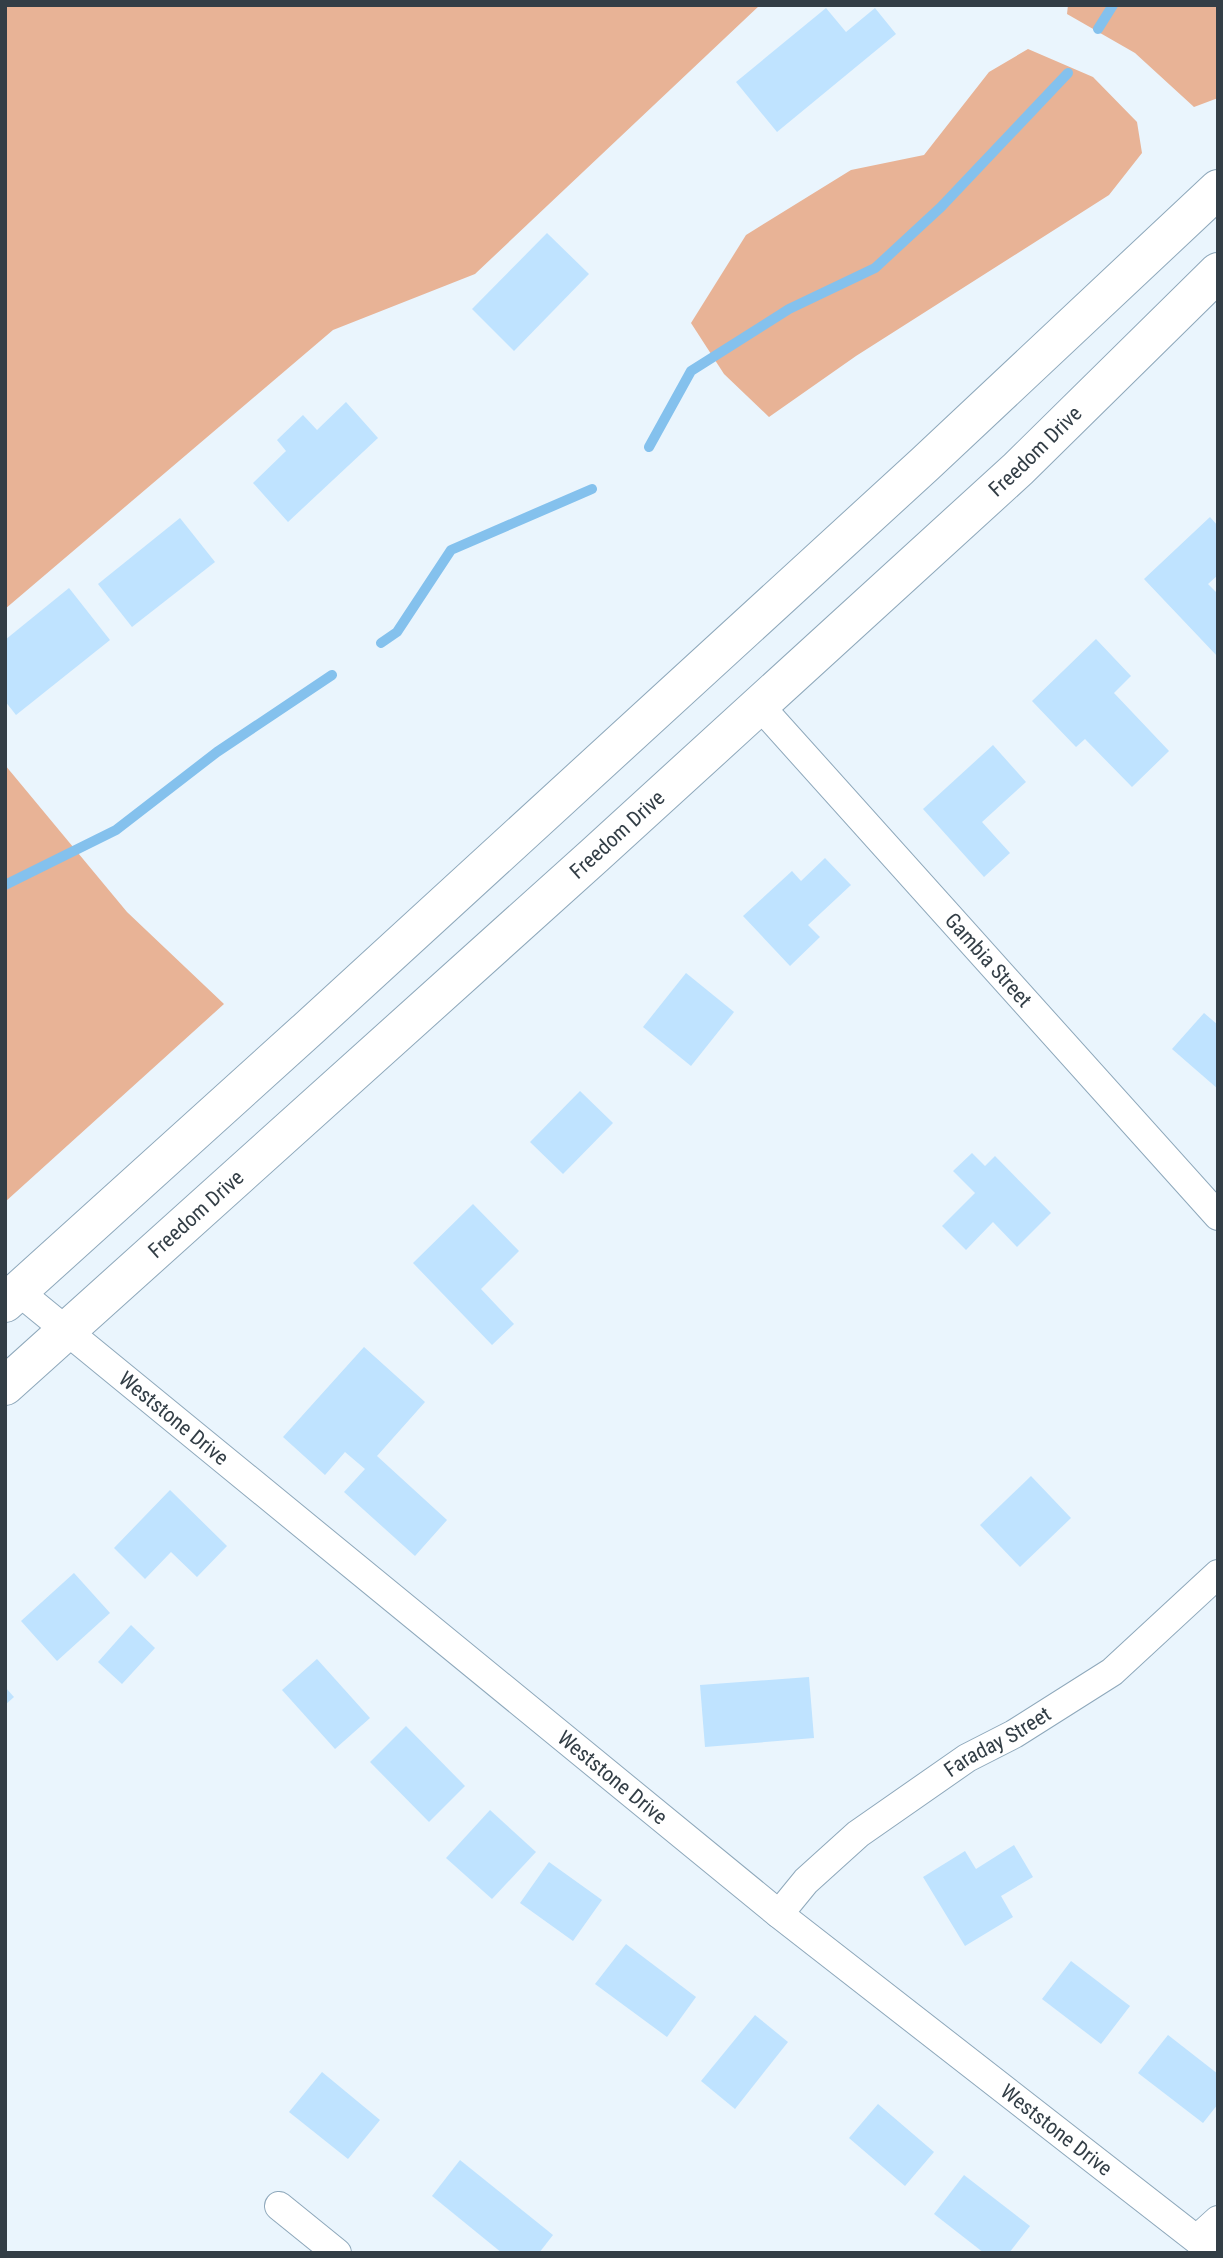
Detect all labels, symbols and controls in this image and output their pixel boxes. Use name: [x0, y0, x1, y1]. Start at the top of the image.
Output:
street label: Freedom Drive: [984, 401, 1087, 501]
street label: Freedom Drive: [565, 785, 670, 884]
street label: Gambia Street: [940, 908, 1036, 1012]
street label: Freedom Drive: [144, 1165, 249, 1263]
street label: Weststone Drive: [114, 1367, 233, 1470]
street label: Faraday Street: [940, 1702, 1055, 1782]
street label: Weststone Drive: [553, 1726, 672, 1829]
street label: Weststone Drive: [996, 2079, 1117, 2181]

